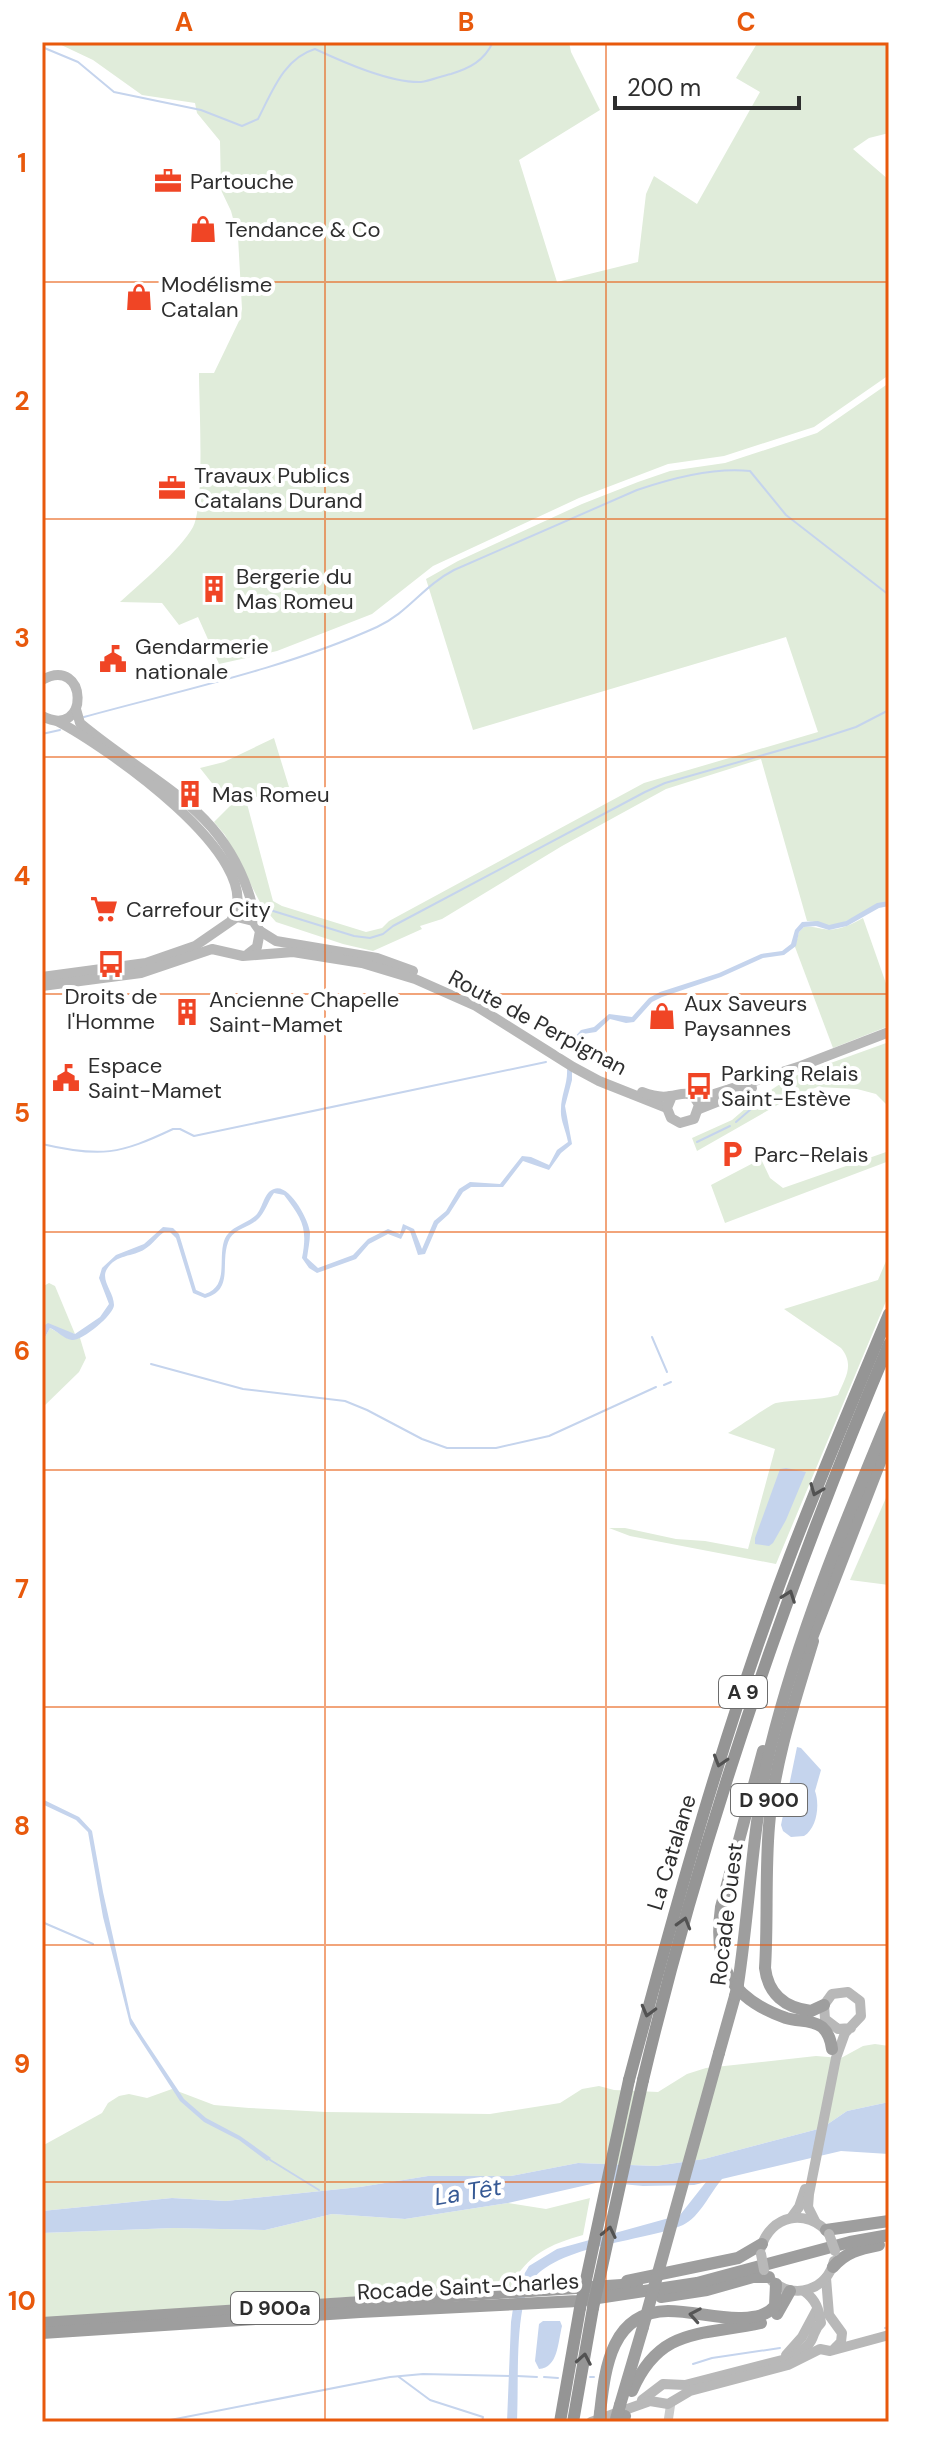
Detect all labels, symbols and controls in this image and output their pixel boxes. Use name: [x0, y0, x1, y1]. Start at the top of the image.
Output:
text: A: [175, 5, 193, 39]
text: B: [458, 5, 474, 39]
text: C: [736, 5, 756, 39]
scale bar: [615, 60, 799, 110]
text: 200 m: [627, 72, 701, 103]
text: 1: [17, 146, 27, 180]
office icon: Partouche: [153, 166, 183, 196]
place label: Partouche: [190, 167, 294, 196]
shop icon: Tendance & Co: [188, 214, 218, 244]
place label: Tendance & Co: [225, 215, 381, 244]
place label: Modélisme Catalan: [161, 270, 272, 324]
shop icon: Modélisme Catalan: [124, 282, 154, 312]
text: 2: [14, 384, 30, 418]
place label: Travaux Publics Catalans Durand: [194, 461, 363, 515]
office icon: Travaux Publics Catalans Durand: [157, 473, 187, 503]
place label: Bergerie du Mas Romeu: [236, 562, 354, 616]
building icon: Bergerie du Mas Romeu: [199, 574, 229, 604]
text: 3: [14, 621, 30, 655]
place label: Gendarmerie nationale: [135, 632, 269, 686]
public building icon: Gendarmerie nationale: [98, 644, 128, 674]
building icon: Mas Romeu: [175, 779, 205, 809]
place label: Mas Romeu: [212, 780, 330, 809]
text: 4: [14, 859, 30, 893]
supermarket icon: Carrefour City: [89, 894, 119, 924]
place label: Carrefour City: [126, 895, 271, 924]
bus stop icon: Droits de l'Homme: [96, 949, 126, 979]
street label: Route de Perpignan: [443, 963, 632, 1082]
place label: Droits de l'Homme: [65, 982, 158, 1036]
place label: Ancienne Chapelle Saint-Mamet: [209, 985, 399, 1039]
place label: Aux Saveurs Paysannes: [684, 989, 807, 1043]
building icon: Ancienne Chapelle Saint-Mamet: [172, 997, 202, 1027]
shop icon: Aux Saveurs Paysannes: [647, 1001, 677, 1031]
place label: Espace Saint-Mamet: [88, 1051, 222, 1105]
place label: Parking Relais Saint-Estève: [721, 1059, 859, 1113]
public building icon: Espace Saint-Mamet: [51, 1063, 81, 1093]
bus stop icon: Parking Relais Saint-Estève: [684, 1071, 714, 1101]
text: 5: [14, 1096, 30, 1130]
parking icon: Parc-Relais: [717, 1139, 747, 1169]
place label: Parc-Relais: [754, 1140, 869, 1169]
text: 6: [14, 1334, 30, 1368]
one-way arrow: [809, 1482, 826, 1496]
text: 7: [15, 1572, 29, 1606]
one-way arrow: [779, 1590, 796, 1604]
road number: A 9: [719, 1676, 767, 1708]
one-way arrow: [713, 1753, 729, 1767]
road number: D 900: [731, 1784, 807, 1816]
street label: La Catalane: [640, 1791, 703, 1914]
text: 8: [14, 1809, 30, 1843]
street label: Rocade Ouest: [703, 1841, 750, 1987]
one-way arrow: [674, 1917, 691, 1930]
one-way arrow: [640, 2003, 657, 2017]
text: 9: [14, 2047, 30, 2081]
water label: La Têt: [432, 2171, 504, 2212]
one-way arrow: [600, 2225, 617, 2239]
street label: Rocade Saint-Charles: [356, 2266, 580, 2307]
text: 10: [8, 2284, 36, 2318]
road number: D 900a: [231, 2292, 319, 2324]
one-way arrow: [688, 2307, 702, 2324]
one-way arrow: [574, 2352, 591, 2366]

